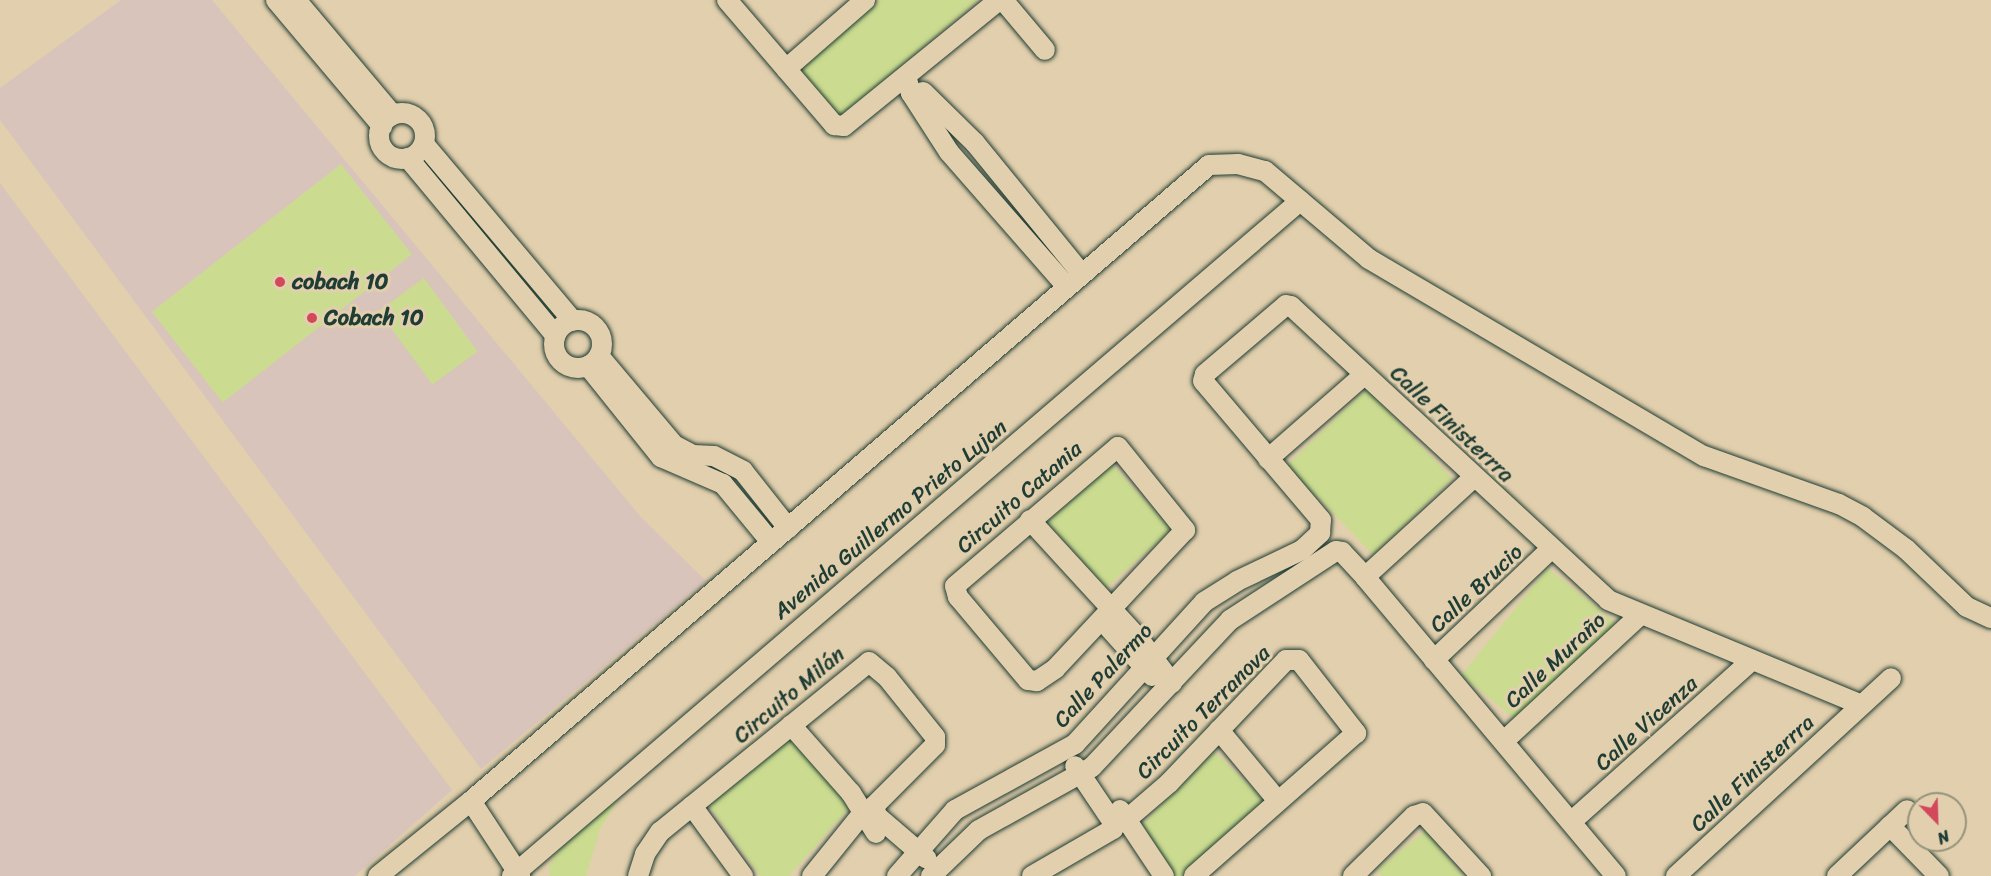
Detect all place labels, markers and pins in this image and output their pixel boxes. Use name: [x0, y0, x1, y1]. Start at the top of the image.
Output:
place label: cobach 10: [292, 269, 389, 295]
marker: cobach 10: [273, 275, 287, 289]
place label: Cobach 10: [324, 305, 424, 331]
marker: Cobach 10: [305, 311, 319, 325]

